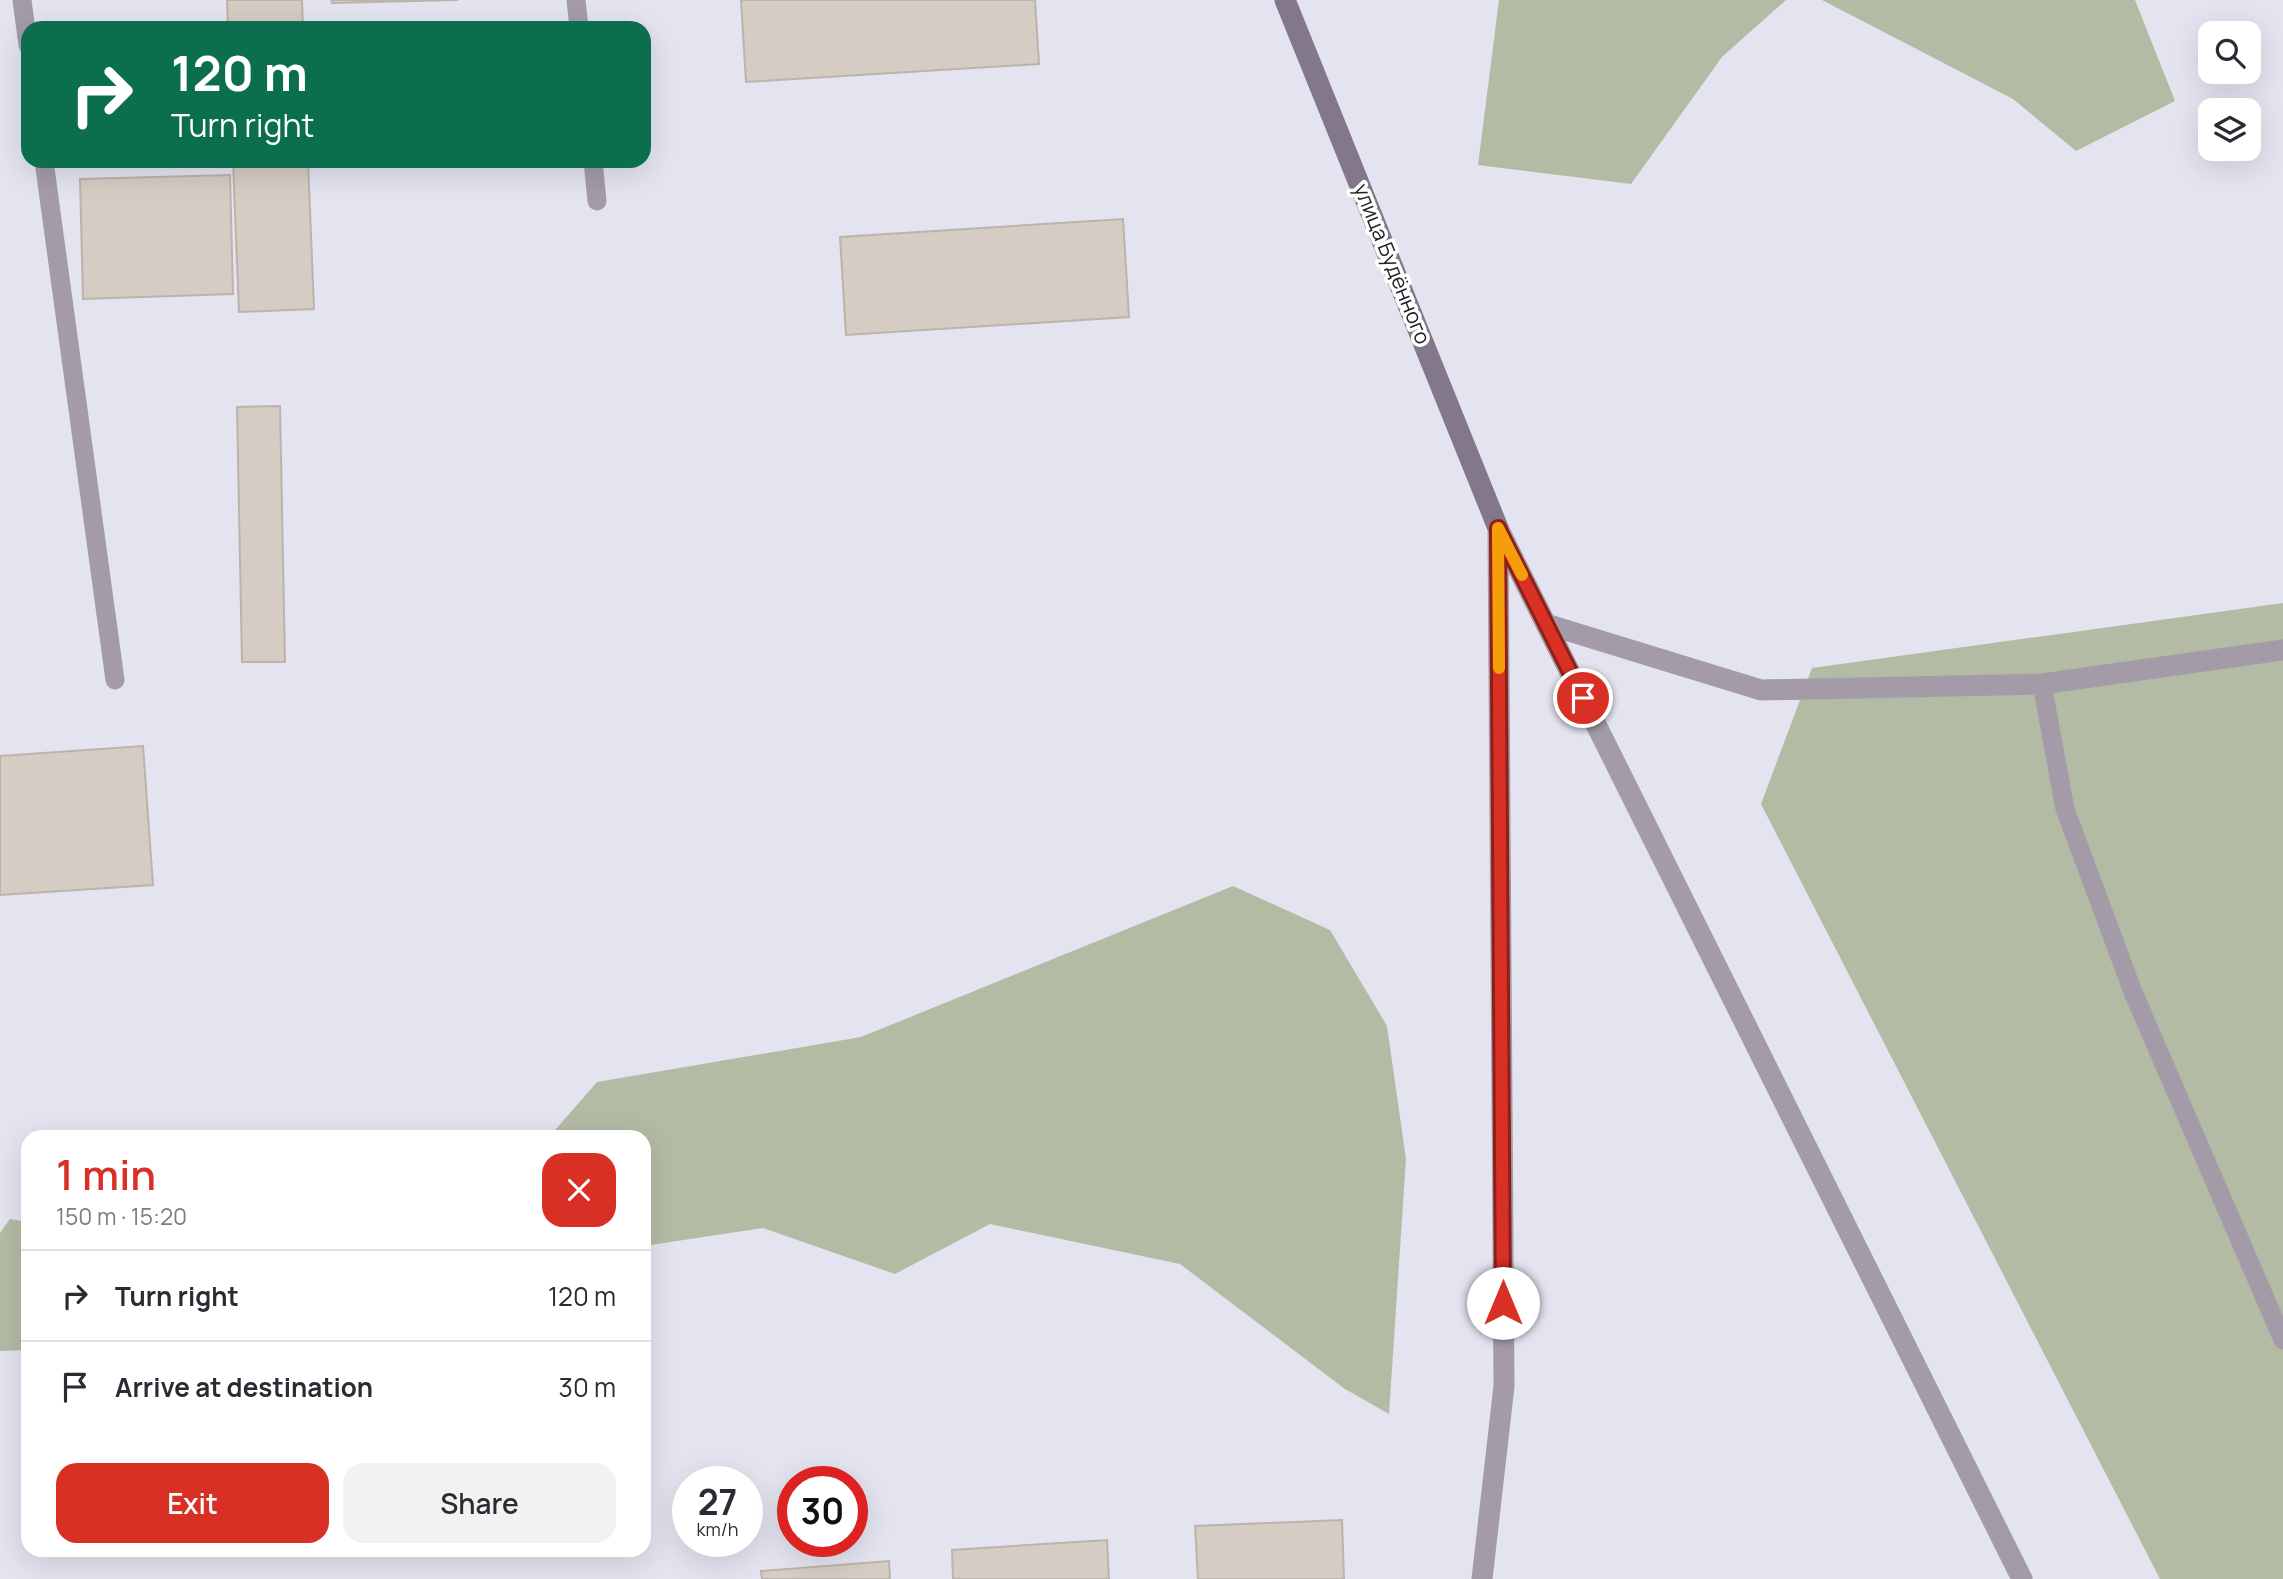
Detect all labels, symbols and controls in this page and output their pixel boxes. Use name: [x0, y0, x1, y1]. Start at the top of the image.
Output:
map controls: [2198, 21, 2261, 161]
button: search: [2198, 21, 2261, 84]
text: 120 m: [171, 39, 308, 106]
icon: right: [56, 49, 147, 140]
button: layers: [2198, 98, 2261, 161]
text: Turn right: [171, 103, 314, 147]
street label: улица Будённого: [1348, 179, 1438, 348]
pin: [1553, 668, 1613, 728]
icon: arrive: [1564, 679, 1602, 717]
text: 1 min: [56, 1145, 156, 1203]
button: close: [542, 1153, 616, 1227]
text: 150 m · 15:20: [56, 1200, 187, 1232]
position arrow: [1466, 1266, 1540, 1340]
icon: right: [56, 1277, 94, 1315]
text: Turn right: [115, 1278, 239, 1314]
text: 120 m: [548, 1278, 616, 1314]
icon: arrive: [56, 1368, 94, 1406]
text: Arrive at destination: [115, 1369, 373, 1405]
text: 30 m: [559, 1369, 616, 1405]
button: Exit: [56, 1463, 329, 1543]
button: Share: [343, 1463, 616, 1543]
speed limit sign: 30: [777, 1466, 868, 1557]
text: 27: [698, 1478, 737, 1526]
text: km/h: [697, 1517, 738, 1541]

